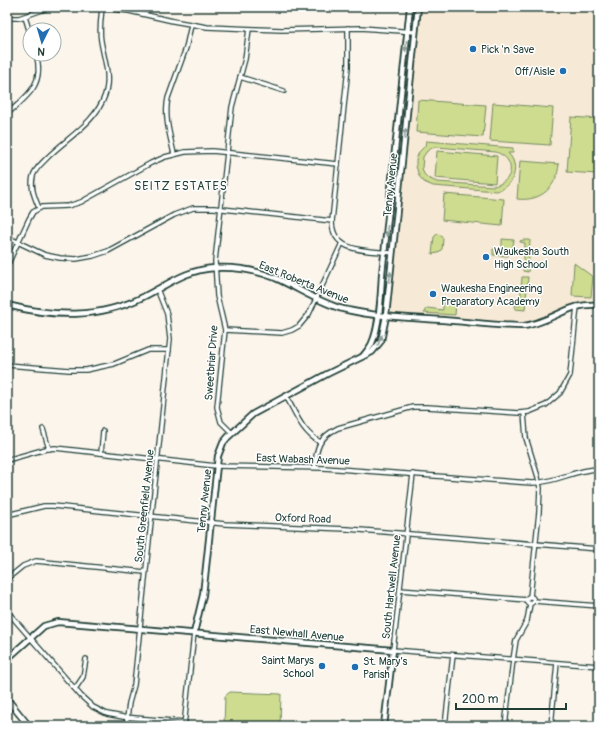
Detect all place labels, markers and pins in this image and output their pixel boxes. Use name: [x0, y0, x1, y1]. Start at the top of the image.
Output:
place label: Pick 'n Save: [481, 43, 535, 56]
marker: Pick 'n Save: [468, 44, 478, 54]
place label: Off/Aisle: [515, 65, 556, 78]
marker: Off/Aisle: [558, 66, 568, 76]
place label: Waukesha South High School: [494, 245, 569, 271]
marker: Waukesha South High School: [481, 252, 491, 262]
place label: Waukesha Engineering Preparatory Academy: [441, 282, 543, 308]
marker: Waukesha Engineering Preparatory Academy: [428, 289, 438, 299]
place label: Saint Marys School: [261, 654, 314, 680]
place label: St. Mary’s Parish: [363, 655, 408, 681]
marker: Saint Marys School: [317, 661, 327, 671]
marker: St. Mary’s Parish: [350, 662, 360, 672]

